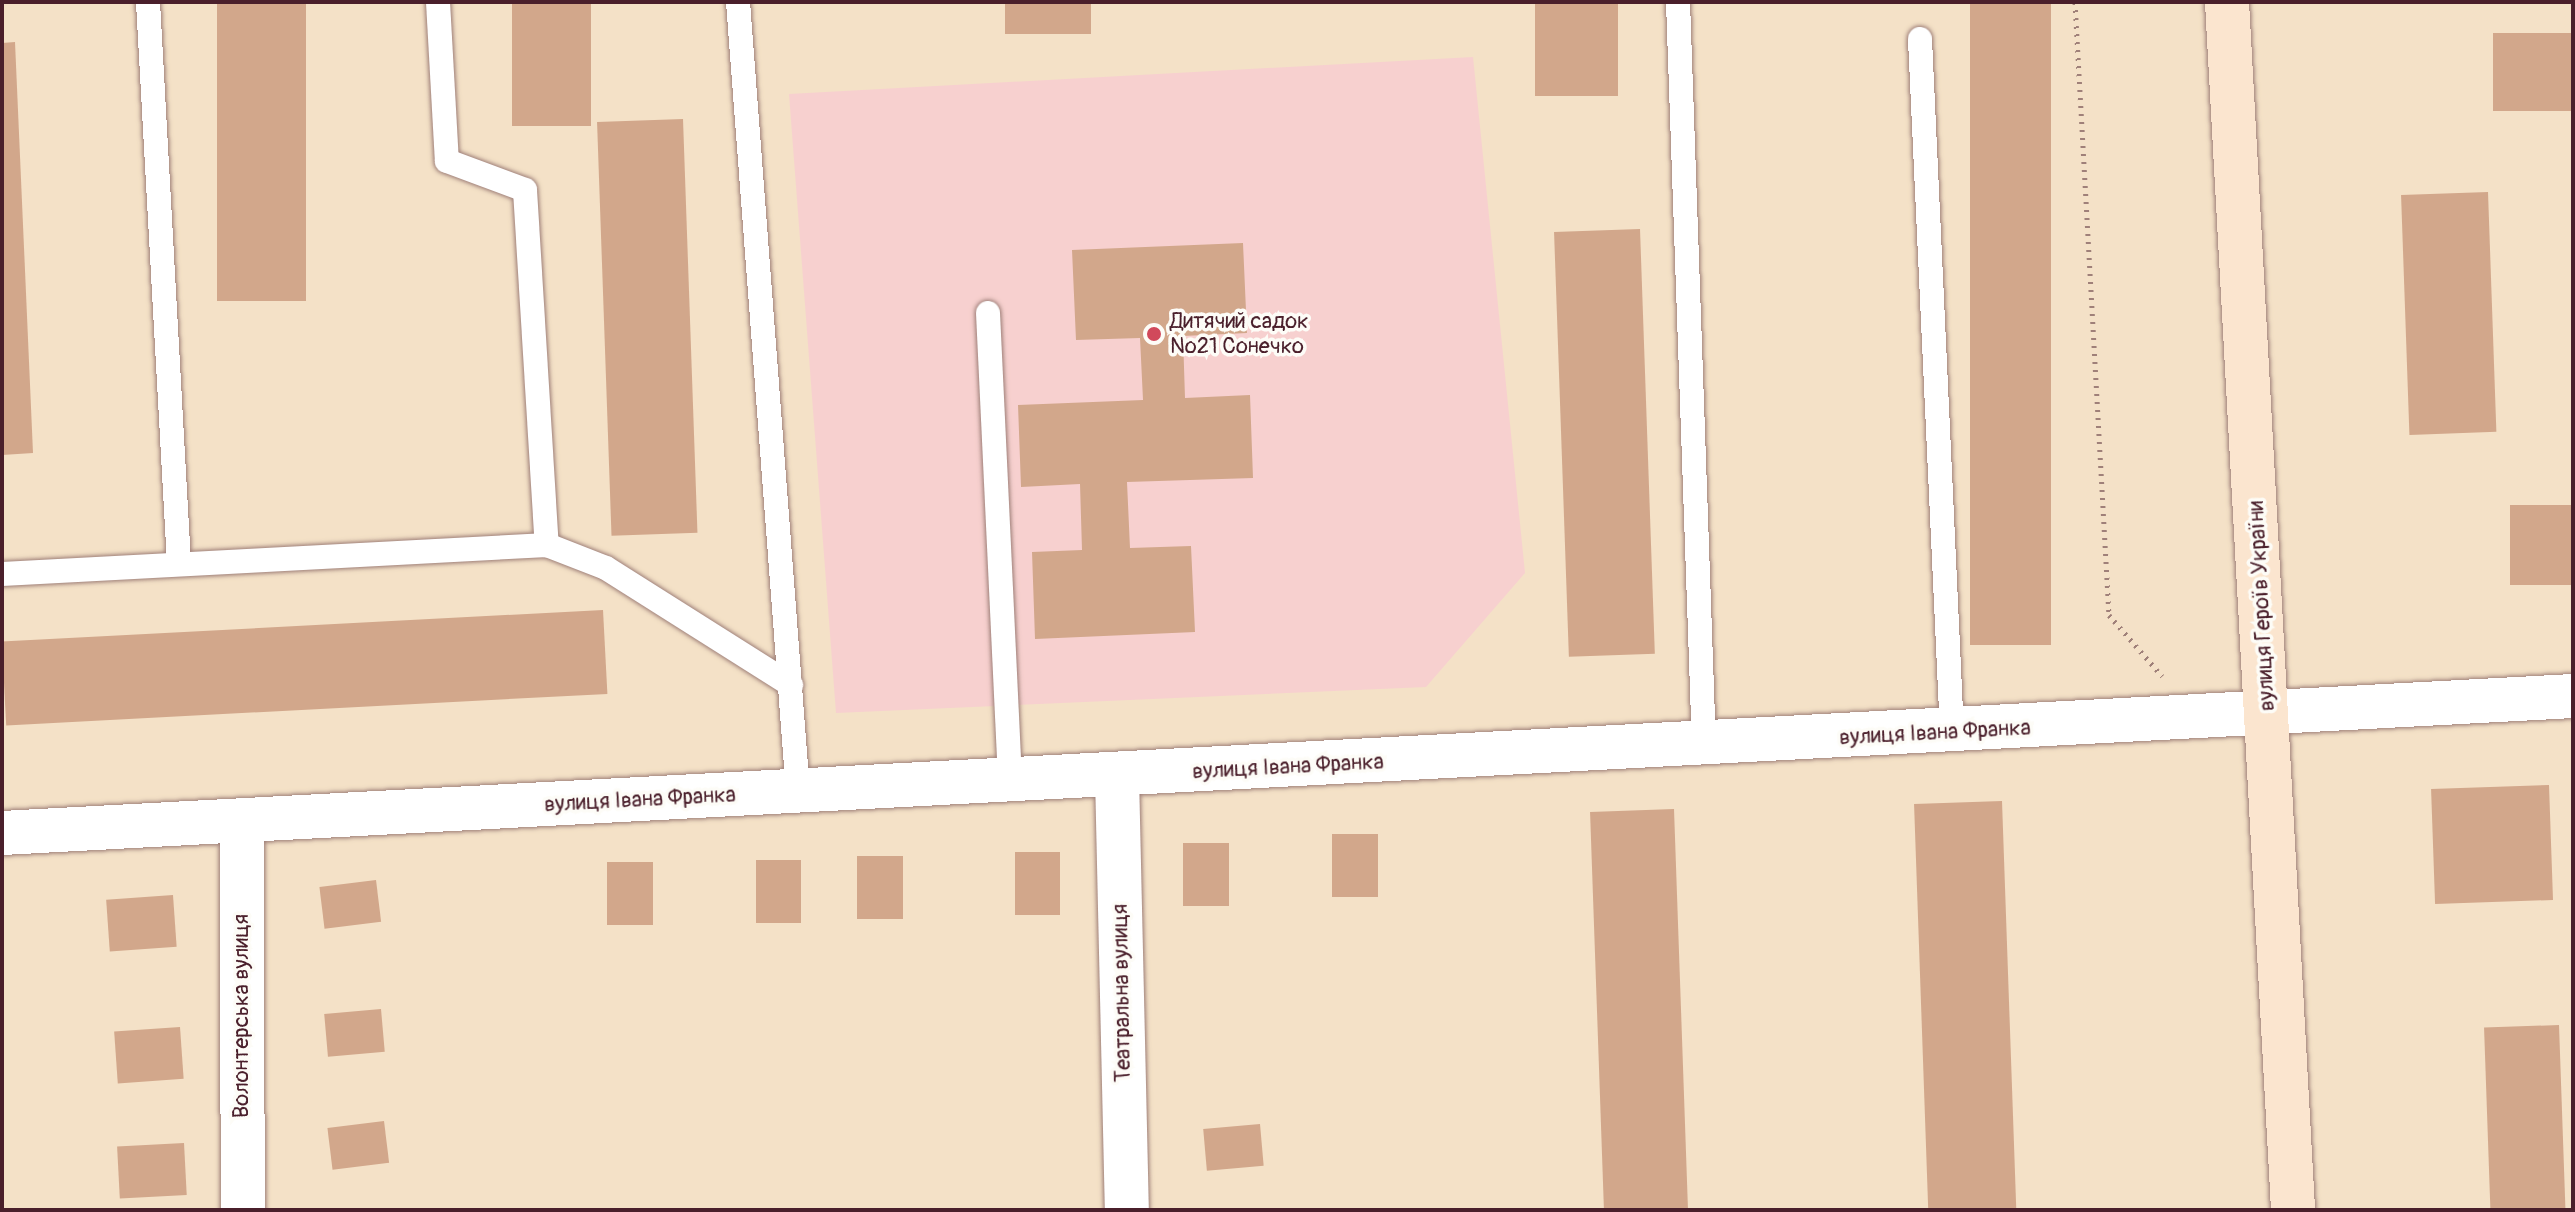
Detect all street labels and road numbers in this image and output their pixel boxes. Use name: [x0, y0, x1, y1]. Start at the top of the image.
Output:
street label: вулиця Героїв України: [2243, 500, 2281, 712]
street label: вулиця Івана Франка: [1839, 715, 2031, 751]
street label: вулиця Івана Франка: [1192, 749, 1384, 785]
street label: вулиця Івана Франка: [544, 782, 736, 818]
street label: Театральна вулиця: [1107, 904, 1137, 1082]
street label: Волонтерська вулиця: [229, 914, 255, 1118]

